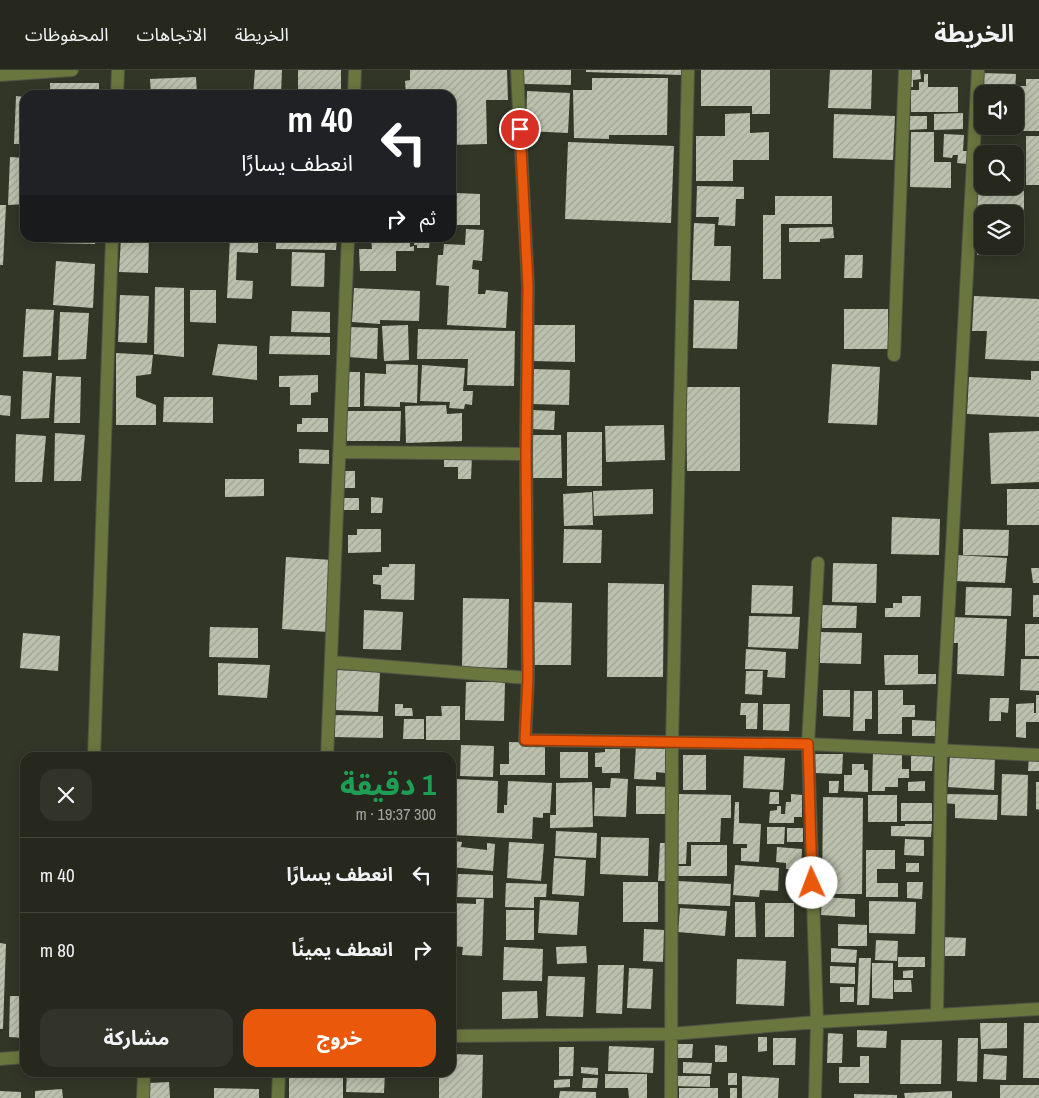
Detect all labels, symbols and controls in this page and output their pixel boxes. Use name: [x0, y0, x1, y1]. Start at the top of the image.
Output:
text: الخريطة: [934, 17, 1014, 49]
text: المحفوظات: [25, 22, 109, 47]
text: الاتجاهات: [137, 22, 207, 47]
text: الخريطة: [235, 22, 289, 47]
map controls: [974, 85, 1024, 255]
button: sound: [974, 85, 1024, 135]
text: 40 m: [288, 96, 353, 143]
pin: [499, 108, 541, 150]
icon: left: [371, 110, 436, 175]
icon: arrive: [506, 115, 534, 143]
button: search: [974, 145, 1024, 195]
text: انعطف يسارًا: [241, 148, 353, 178]
icon: right: [382, 205, 410, 233]
text: ثم: [420, 205, 436, 231]
button: layers: [974, 205, 1024, 255]
text: 1 دقيقة: [340, 764, 436, 804]
button: close: [40, 769, 92, 821]
text: 300 m · 19:37: [356, 803, 436, 825]
position arrow: [785, 856, 837, 908]
text: انعطف يسارًا: [287, 861, 393, 887]
icon: left: [408, 861, 436, 889]
text: 40 m: [40, 862, 75, 888]
text: انعطف يمينًا: [292, 936, 393, 962]
icon: right: [408, 936, 436, 964]
text: 80 m: [40, 937, 75, 963]
button: مشاركة: [40, 1009, 233, 1067]
button: خروج: [243, 1009, 436, 1067]

